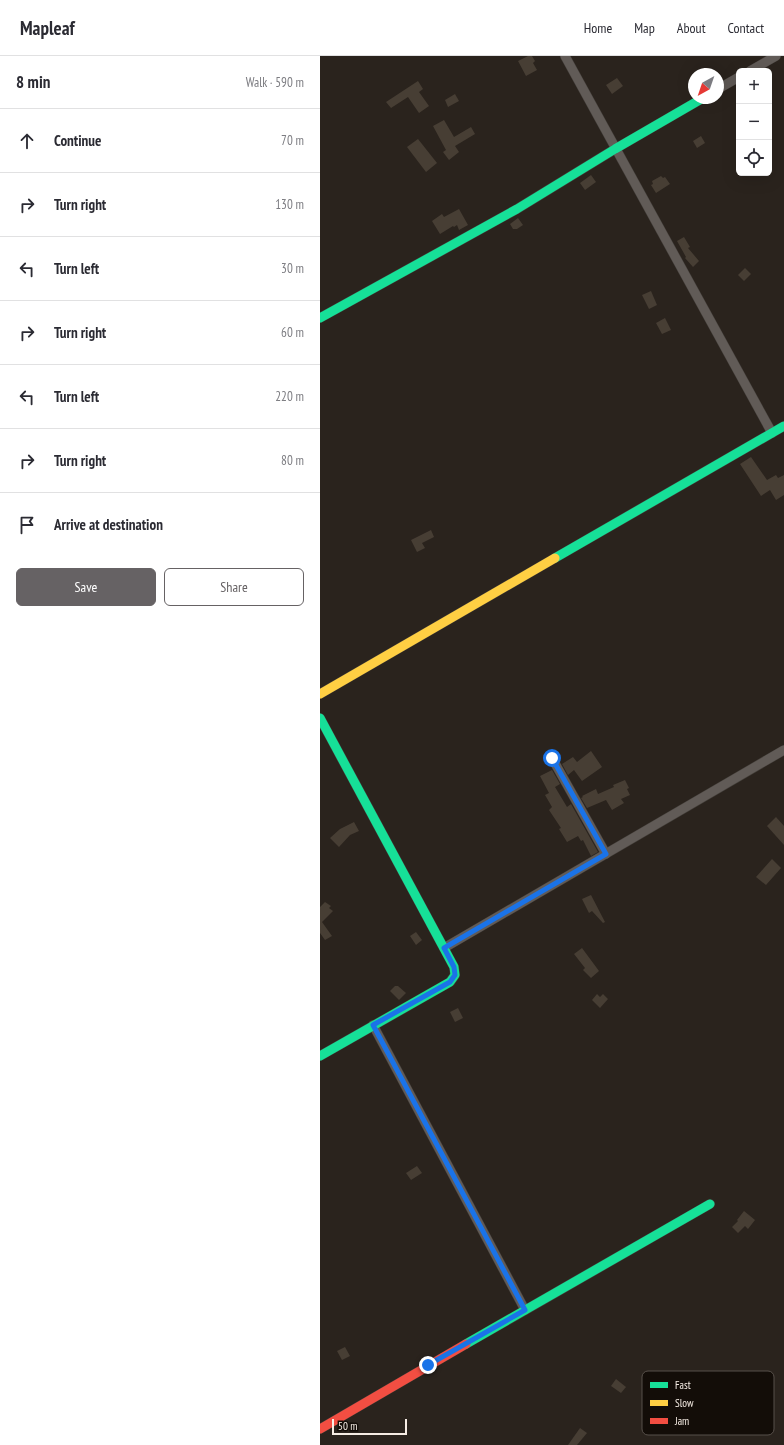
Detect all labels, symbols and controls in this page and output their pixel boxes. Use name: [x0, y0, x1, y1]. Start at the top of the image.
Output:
text: Mapleaf: [20, 16, 75, 40]
text: Home: [584, 19, 612, 37]
text: Map: [634, 19, 655, 37]
text: About: [677, 19, 706, 37]
text: Contact: [728, 19, 764, 37]
north arrow: [688, 68, 724, 104]
map controls: [736, 68, 772, 176]
button: +: [736, 68, 772, 104]
text: 8 min: [16, 71, 50, 93]
text: Walk · 590 m: [246, 74, 304, 91]
button: −: [736, 104, 772, 140]
icon: ahead: [16, 130, 38, 152]
text: Continue: [54, 131, 101, 150]
text: 70 m: [281, 132, 304, 149]
button: locate: [736, 140, 772, 176]
icon: right: [16, 194, 38, 216]
text: Turn right: [54, 195, 106, 214]
text: 130 m: [275, 196, 304, 213]
icon: left: [16, 258, 38, 280]
text: Turn left: [54, 259, 99, 278]
text: 30 m: [281, 260, 304, 277]
icon: right: [16, 322, 38, 344]
text: Turn right: [54, 323, 106, 342]
text: 60 m: [281, 324, 304, 341]
icon: left: [16, 386, 38, 408]
text: Turn left: [54, 387, 99, 406]
text: 220 m: [275, 388, 304, 405]
icon: right: [16, 450, 38, 472]
text: Turn right: [54, 451, 106, 470]
text: 80 m: [281, 452, 304, 469]
icon: arrive: [16, 514, 38, 536]
text: Arrive at destination: [54, 515, 163, 534]
button: Save: [16, 568, 156, 606]
button: Share: [164, 568, 304, 606]
route start: [543, 749, 561, 767]
route end: [419, 1356, 437, 1374]
legend: [642, 1371, 774, 1435]
text: Fast: [675, 1378, 691, 1392]
text: Slow: [675, 1396, 694, 1410]
text: Jam: [674, 1414, 689, 1428]
scale bar: [332, 1417, 407, 1436]
text: 50 m: [338, 1419, 357, 1433]

